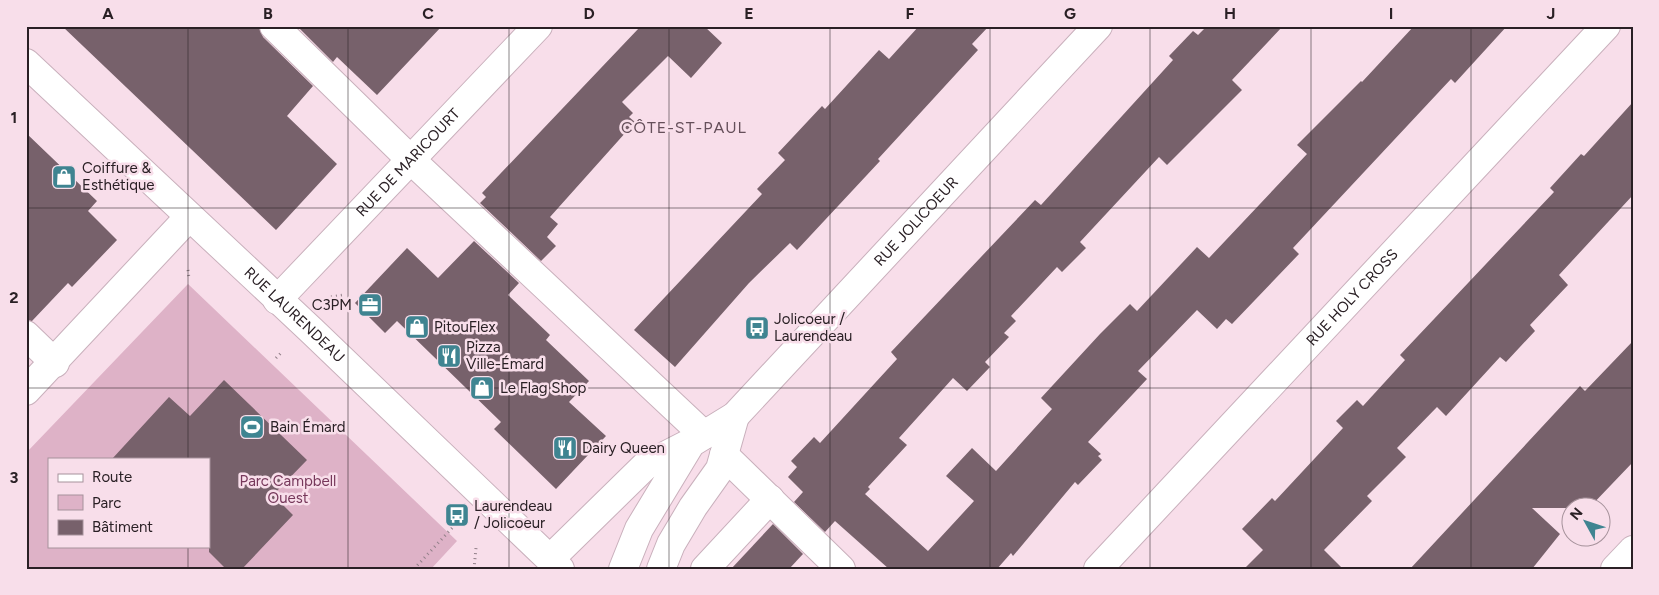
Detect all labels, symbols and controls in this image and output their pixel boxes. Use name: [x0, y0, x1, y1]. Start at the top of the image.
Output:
text: A: [102, 4, 114, 23]
text: B: [263, 4, 273, 23]
text: C: [422, 4, 434, 23]
text: D: [583, 4, 595, 23]
text: E: [744, 4, 754, 23]
text: F: [906, 4, 915, 23]
text: G: [1064, 4, 1076, 23]
text: H: [1224, 4, 1236, 23]
text: I: [1389, 4, 1393, 23]
text: J: [1547, 4, 1555, 23]
street label: RUE DE MARICOURT: [352, 104, 464, 220]
text: 1: [11, 108, 17, 127]
district label: CÔTE-ST-PAUL: [621, 118, 747, 137]
place label: Coiffure & Esthétique: [82, 159, 155, 194]
shop icon: Coiffure & Esthétique: [51, 164, 77, 190]
street label: RUE JOLICOEUR: [870, 173, 962, 270]
street label: RUE HOLY CROSS: [1302, 245, 1402, 350]
street label: RUE LAURENDEAU: [241, 263, 348, 366]
text: 2: [9, 288, 19, 307]
office icon: C3PM: [357, 292, 383, 318]
place label: C3PM: [312, 296, 352, 314]
place label: Jolicoeur / Laurendeau: [774, 310, 852, 345]
shop icon: PitouFlex: [404, 314, 430, 340]
bus stop icon: Jolicoeur / Laurendeau: [744, 315, 770, 341]
place label: PitouFlex: [434, 318, 496, 336]
place label: Pizza Ville-Émard: [466, 338, 544, 373]
restaurant icon: Pizza Ville-Émard: [436, 343, 462, 369]
shop icon: Le Flag Shop: [469, 375, 495, 401]
place label: Le Flag Shop: [500, 379, 587, 397]
sports icon: Bain Émard: [239, 414, 265, 440]
place label: Bain Émard: [270, 418, 346, 436]
restaurant icon: Dairy Queen: [552, 435, 578, 461]
place label: Dairy Queen: [582, 439, 665, 457]
legend: [48, 458, 210, 548]
text: 3: [10, 468, 19, 487]
text: Route: [92, 468, 132, 486]
park label: Parc Campbell Ouest: [240, 472, 336, 507]
text: Parc: [92, 494, 121, 512]
place label: Laurendeau / Jolicoeur: [474, 497, 552, 532]
north arrow: [1562, 498, 1612, 548]
bus stop icon: Laurendeau / Jolicoeur: [444, 502, 470, 528]
text: N: [1566, 504, 1586, 524]
text: Bâtiment: [92, 518, 153, 536]

